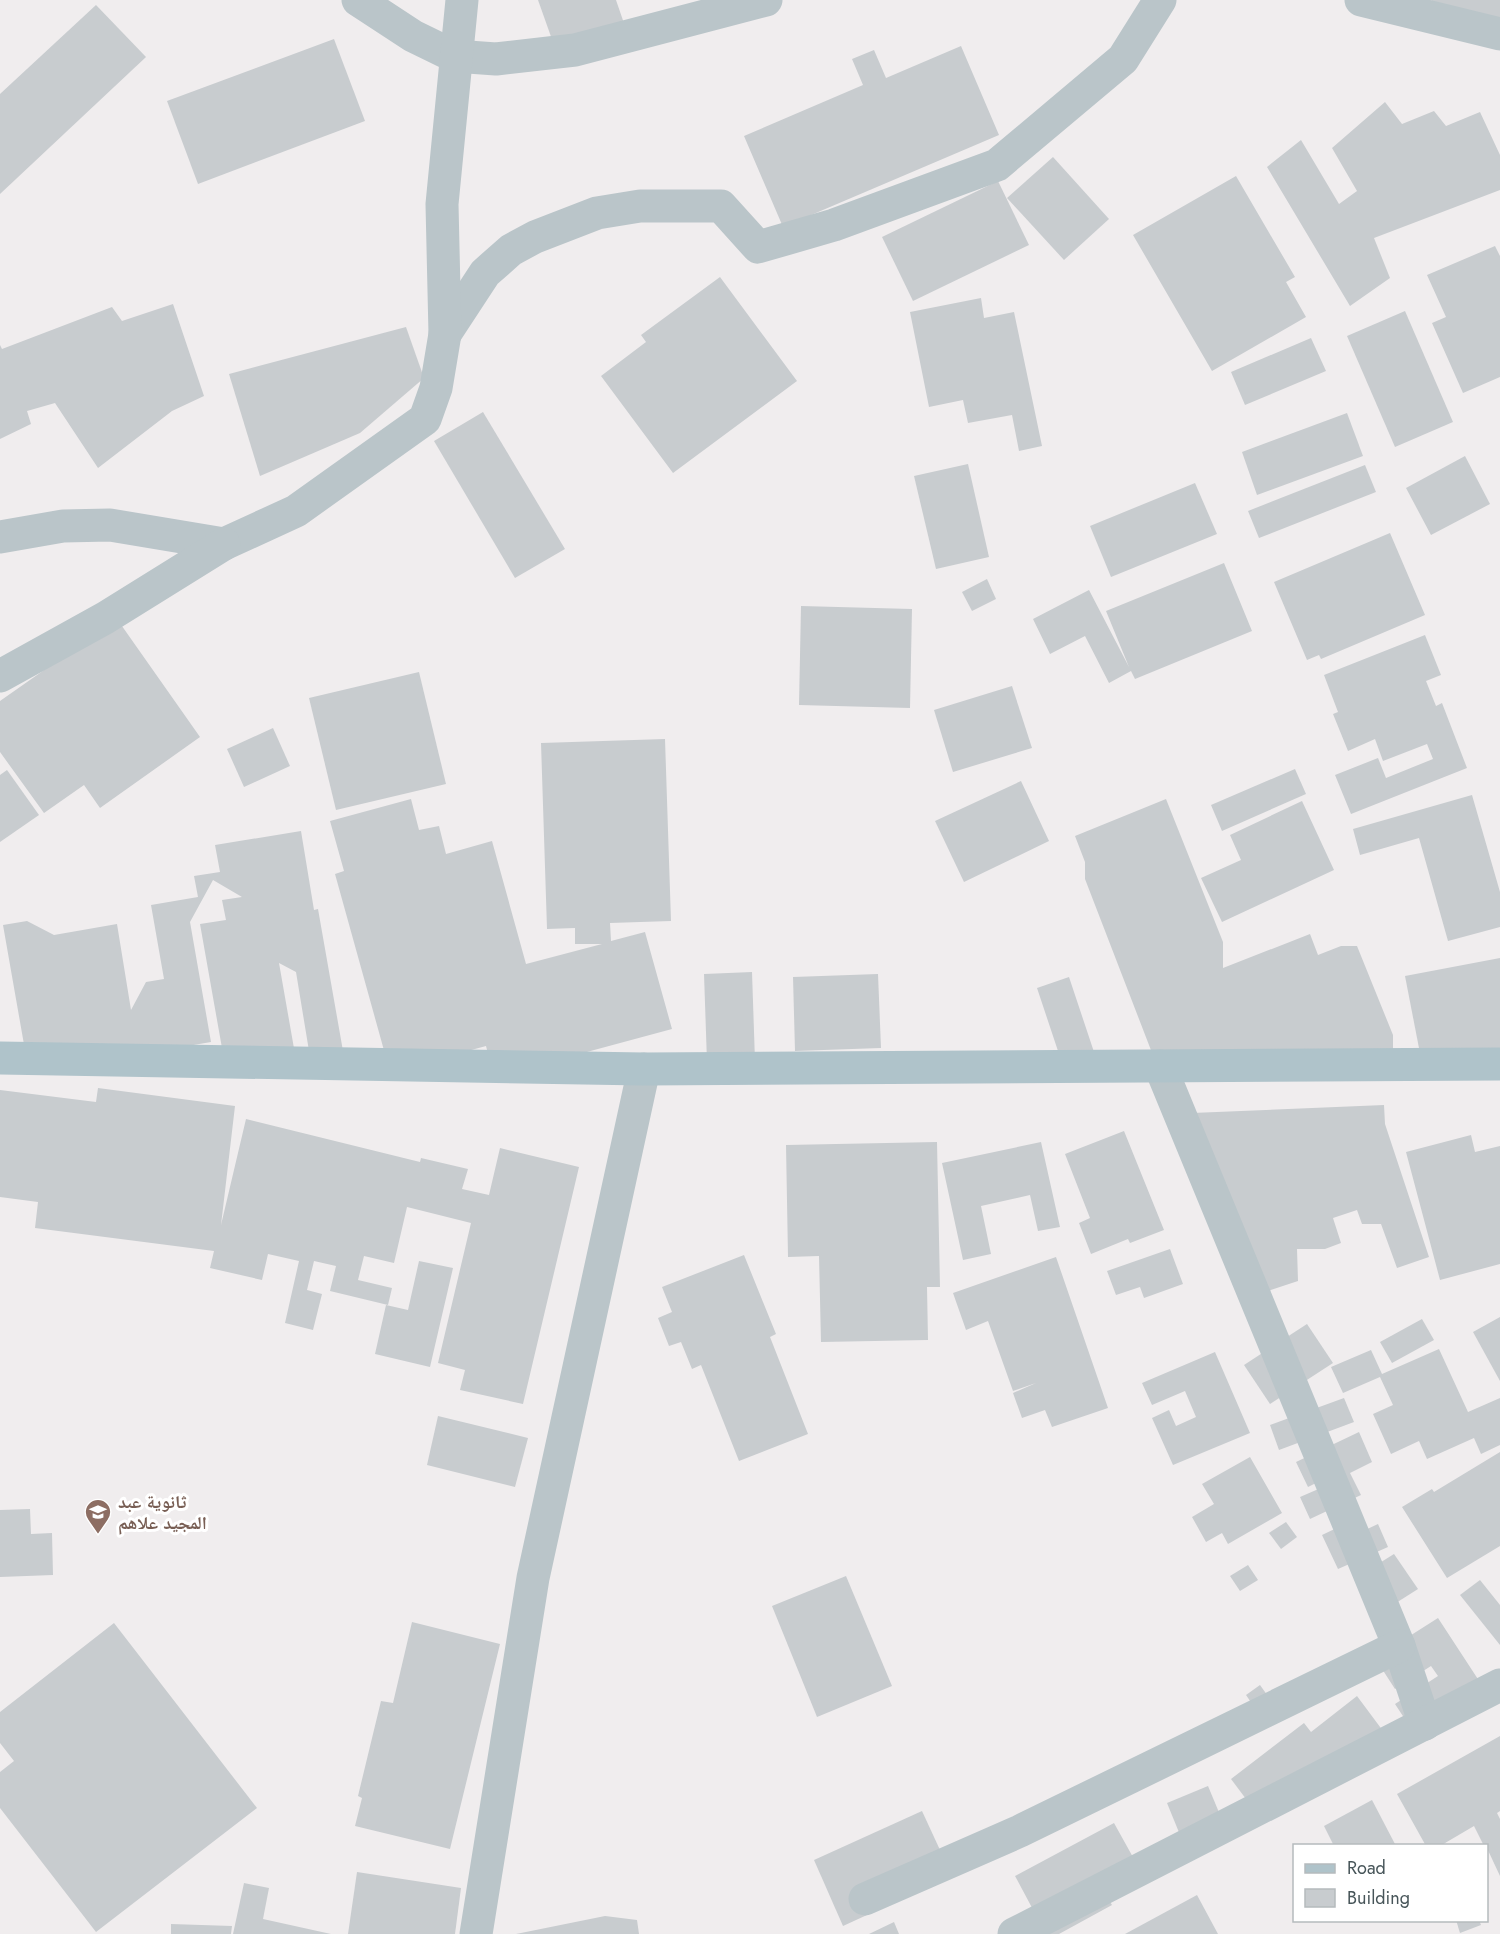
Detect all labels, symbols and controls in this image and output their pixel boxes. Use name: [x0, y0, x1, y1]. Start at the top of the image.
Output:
place label: ثانوية عبد المجيد علاهم: [118, 1489, 207, 1536]
school or university icon: ثانوية عبد المجيد علاهم: [83, 1497, 113, 1535]
legend: [1293, 1844, 1488, 1922]
text: Road: [1347, 1855, 1386, 1881]
text: Building: [1347, 1885, 1410, 1911]

